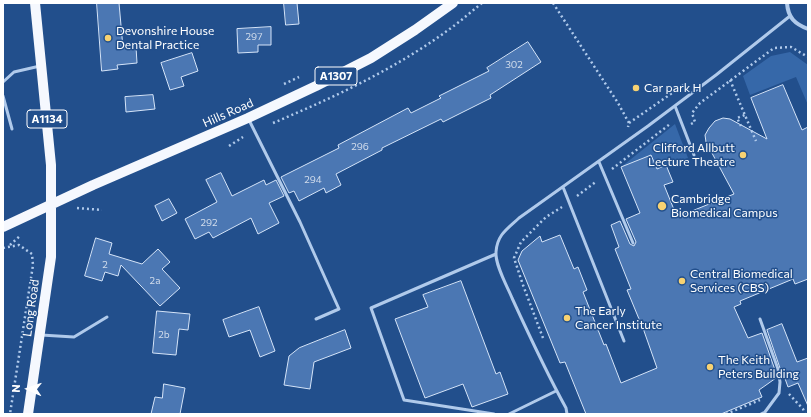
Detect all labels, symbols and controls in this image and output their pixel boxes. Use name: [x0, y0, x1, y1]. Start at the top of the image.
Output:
place label: Devonshire House Dental Practice: [116, 24, 214, 52]
house number: 297: [246, 31, 262, 43]
marker: Devonshire House Dental Practice: [103, 33, 113, 43]
house number: 302: [505, 59, 523, 71]
road number: A1307: [315, 67, 357, 85]
place label: Car park H: [644, 81, 702, 95]
marker: Car park H: [631, 83, 641, 93]
street label: Hills Road: [200, 95, 256, 131]
road number: A1134: [27, 110, 67, 128]
house number: 296: [351, 141, 369, 153]
place label: Clifford Allbutt Lecture Theatre: [648, 141, 735, 169]
marker: Clifford Allbutt Lecture Theatre: [738, 150, 748, 160]
house number: 294: [304, 174, 322, 186]
place label: Cambridge Biomedical Campus: [671, 192, 778, 220]
marker: Cambridge Biomedical Campus: [656, 200, 668, 212]
house number: 292: [200, 217, 218, 229]
house number: 2: [102, 259, 108, 271]
place label: Central Biomedical Services (CBS): [690, 267, 793, 295]
house number: 2a: [150, 275, 160, 287]
marker: Central Biomedical Services (CBS): [677, 276, 687, 286]
street label: Long Road: [20, 278, 42, 338]
place label: The Early Cancer Institute: [575, 304, 662, 332]
marker: The Early Cancer Institute: [562, 313, 572, 323]
house number: 2b: [158, 329, 170, 341]
place label: The Keith Peters Building: [718, 353, 799, 381]
marker: The Keith Peters Building: [705, 362, 715, 372]
north arrow: [8, 369, 48, 409]
text: N: [9, 384, 22, 393]

